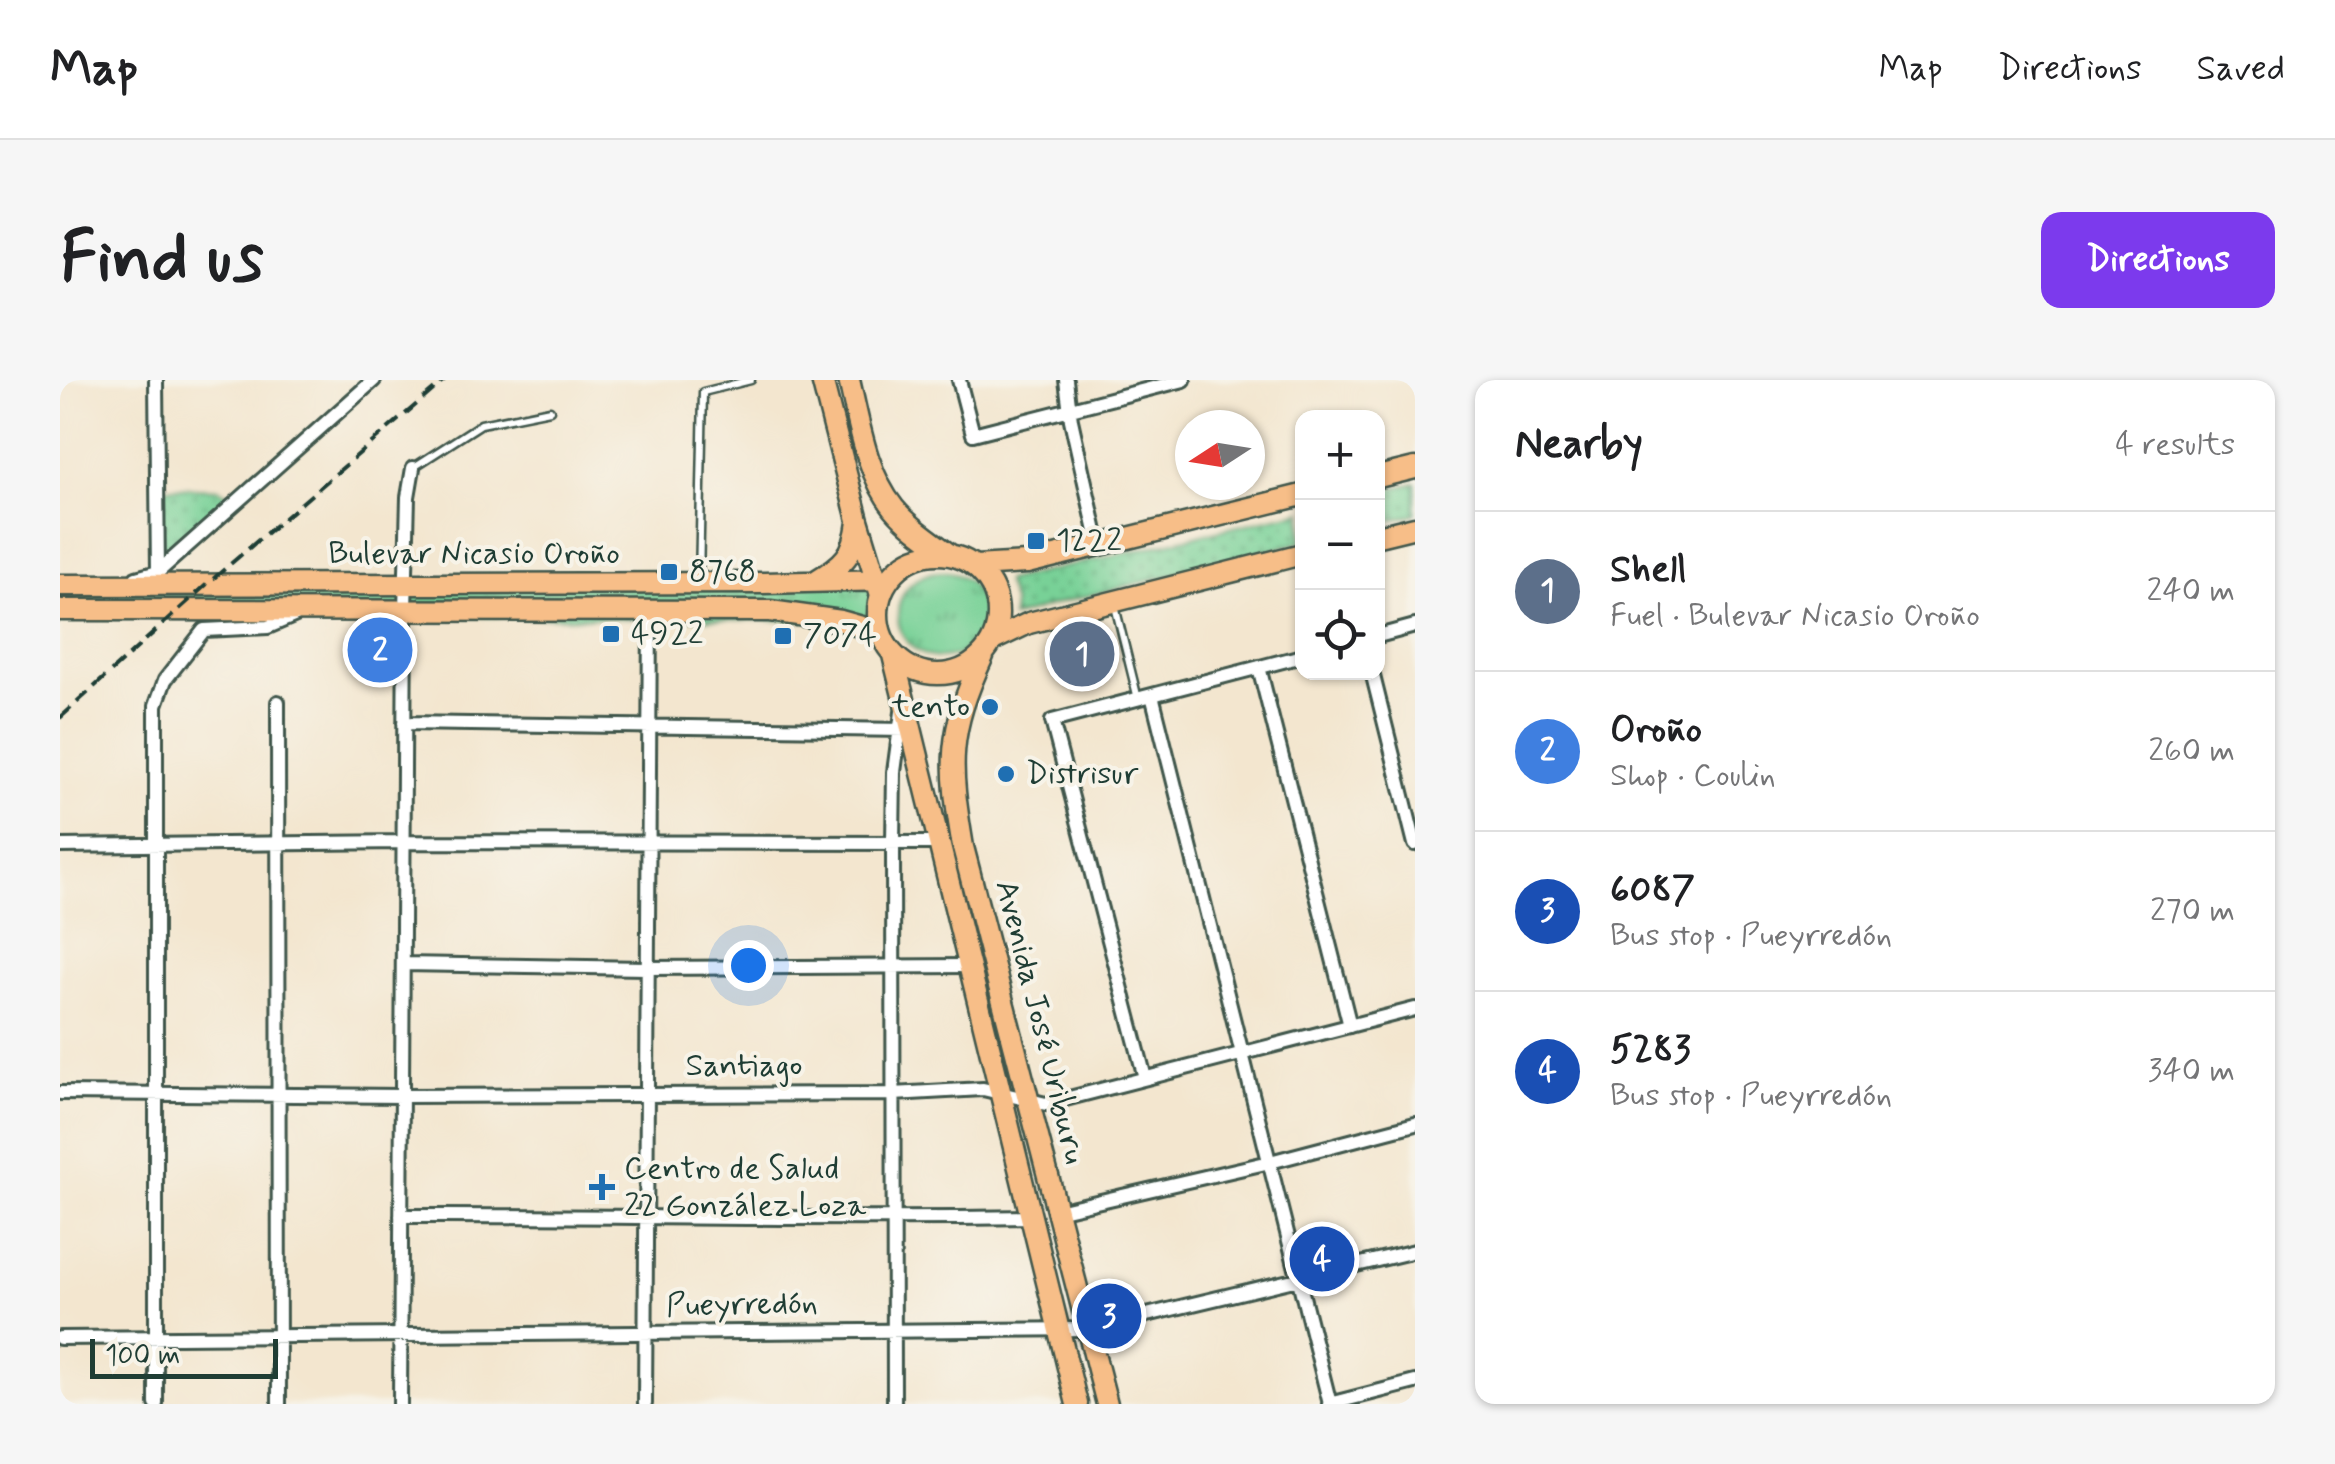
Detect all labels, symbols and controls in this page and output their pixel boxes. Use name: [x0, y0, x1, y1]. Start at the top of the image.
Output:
text: Map: [50, 38, 138, 101]
text: Map: [1879, 46, 1943, 92]
text: Directions: [1998, 46, 2142, 92]
text: Saved: [2197, 46, 2285, 92]
button: Directions: [2041, 212, 2275, 308]
text: Find us: [60, 214, 264, 306]
north arrow: [1175, 410, 1265, 500]
map controls: [1295, 410, 1385, 680]
button: +: [1295, 410, 1385, 500]
text: Nearby: [1515, 418, 1643, 473]
text: 4 results: [2115, 424, 2235, 466]
button: −: [1295, 500, 1385, 590]
place label: 1222: [1056, 520, 1122, 562]
marker: 1222: [1025, 530, 1047, 552]
street label: Bulevar Nicasio Oroño: [328, 533, 620, 575]
text: Shell: [1610, 546, 1687, 595]
place label: 8768: [689, 551, 756, 593]
marker: 8768: [658, 561, 680, 583]
text: 1: [1540, 570, 1555, 612]
text: 240 m: [2147, 570, 2235, 612]
button: locate: [1295, 590, 1385, 680]
text: Fuel · Bulevar Nicasio Oroño: [1610, 595, 1980, 637]
pin: 2: [348, 612, 412, 688]
place label: 4922: [631, 613, 703, 655]
place label: 7074: [803, 615, 877, 657]
pin: 1: [1050, 616, 1114, 692]
marker: 4922: [600, 623, 622, 645]
marker: 7074: [772, 625, 794, 647]
place label: tento: [891, 686, 970, 728]
marker: tento: [979, 696, 1001, 718]
text: Oroño: [1610, 706, 1702, 755]
text: 2: [1540, 730, 1555, 772]
text: 260 m: [2148, 730, 2235, 772]
place label: Distrisur: [1026, 753, 1139, 795]
text: Shop · Coulin: [1610, 755, 1776, 797]
marker: Distrisur: [995, 763, 1017, 785]
text: 6087: [1610, 866, 1695, 915]
street label: Avenida José Uriburu: [984, 876, 1096, 1168]
text: 3: [1540, 890, 1555, 932]
text: 270 m: [2150, 890, 2235, 932]
text: Bus stop · Pueyrredón: [1610, 915, 1892, 957]
your location: [723, 940, 774, 991]
text: 5283: [1610, 1026, 1691, 1075]
street label: Santiago: [685, 1045, 803, 1087]
text: 4: [1538, 1050, 1557, 1092]
text: 340 m: [2148, 1050, 2235, 1092]
text: Bus stop · Pueyrredón: [1610, 1075, 1892, 1117]
place label: Centro de Salud 22 González Loza: [624, 1148, 867, 1227]
marker: Centro de Salud 22 González Loza: [589, 1174, 615, 1200]
pin: 4: [1290, 1222, 1354, 1296]
pin: 3: [1076, 1278, 1142, 1354]
street label: Pueyrredón: [666, 1283, 818, 1327]
scale bar: [90, 1334, 278, 1378]
text: 100 m: [105, 1338, 180, 1375]

